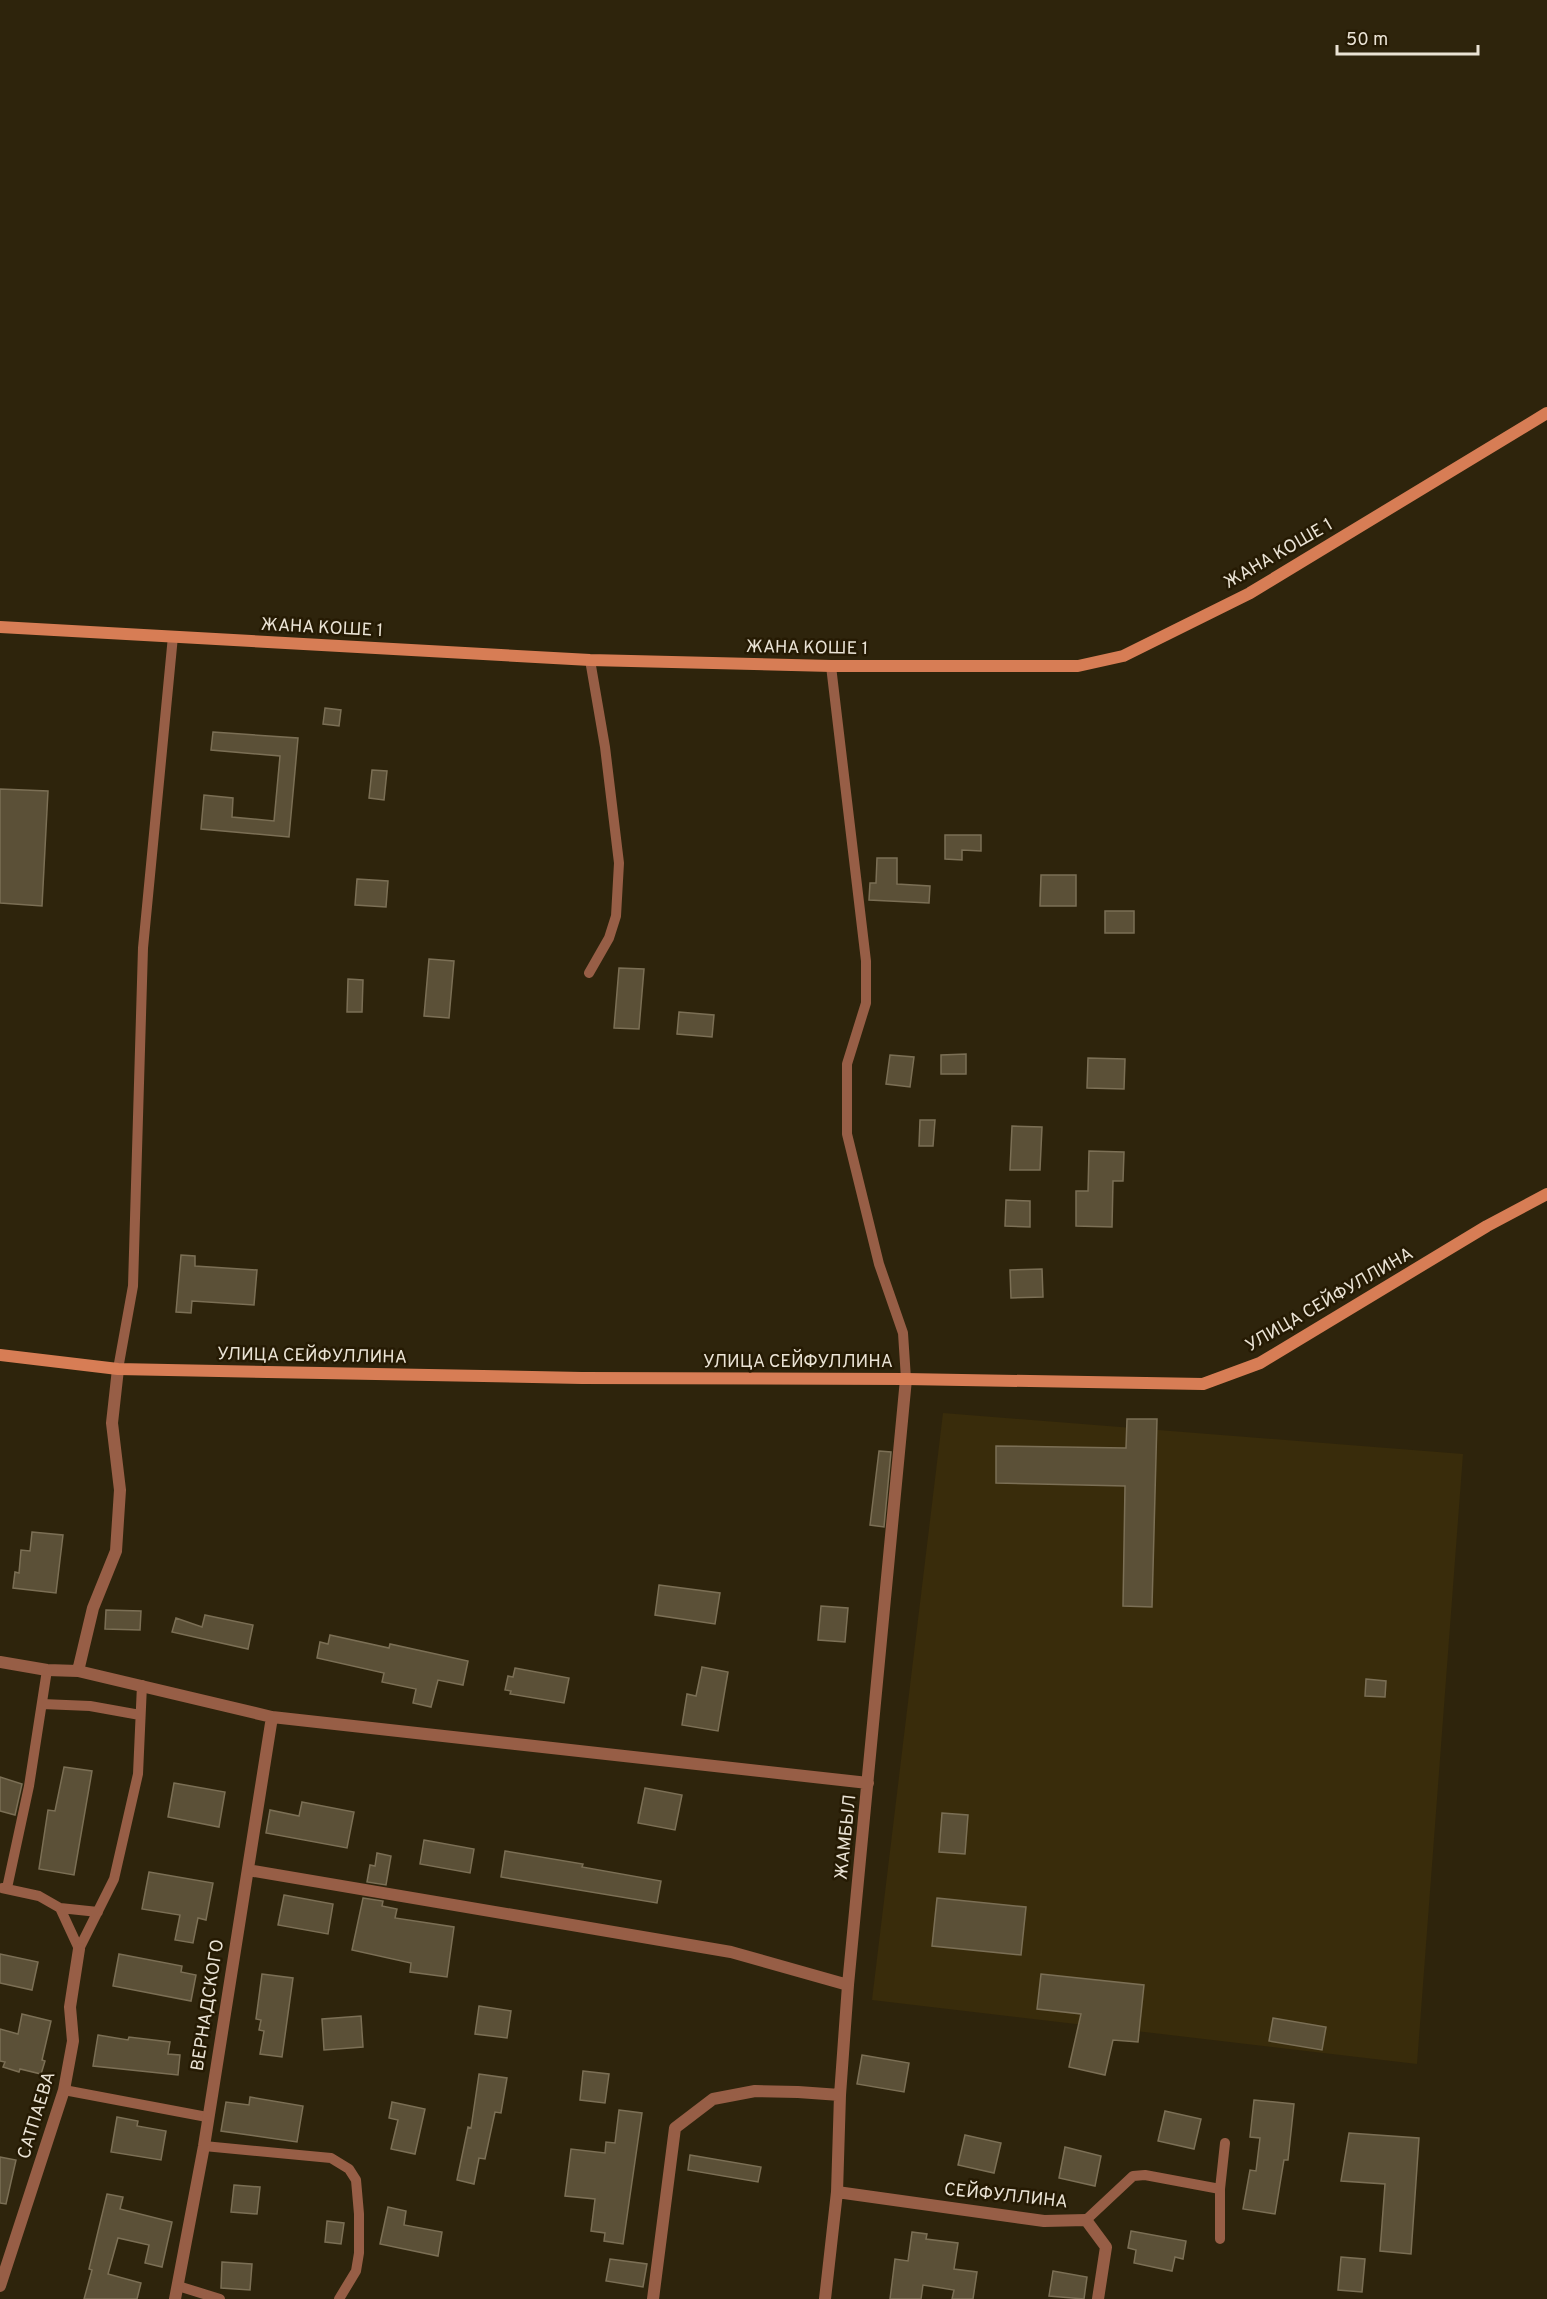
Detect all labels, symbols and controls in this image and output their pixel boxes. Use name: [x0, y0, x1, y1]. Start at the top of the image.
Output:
scale bar: [1337, 18, 1478, 56]
text: 50 m: [1346, 29, 1388, 52]
street label: ЖАНА КОШЕ 1: [1220, 514, 1338, 595]
street label: ЖАНА КОШЕ 1: [260, 614, 384, 643]
street label: ЖАНА КОШЕ 1: [746, 636, 868, 661]
street label: УЛИЦА СЕЙФУЛЛИНА: [1241, 1241, 1418, 1358]
street label: УЛИЦА СЕЙФУЛЛИНА: [217, 1341, 407, 1370]
street label: УЛИЦА СЕЙФУЛЛИНА: [703, 1349, 893, 1374]
street label: ЖАМБЫЛ: [831, 1793, 862, 1881]
street label: ВЕРНАДСКОГО: [187, 1938, 230, 2073]
street label: САТПАЕВА: [13, 2069, 62, 2162]
street label: СЕЙФУЛЛИНА: [943, 2177, 1069, 2214]

